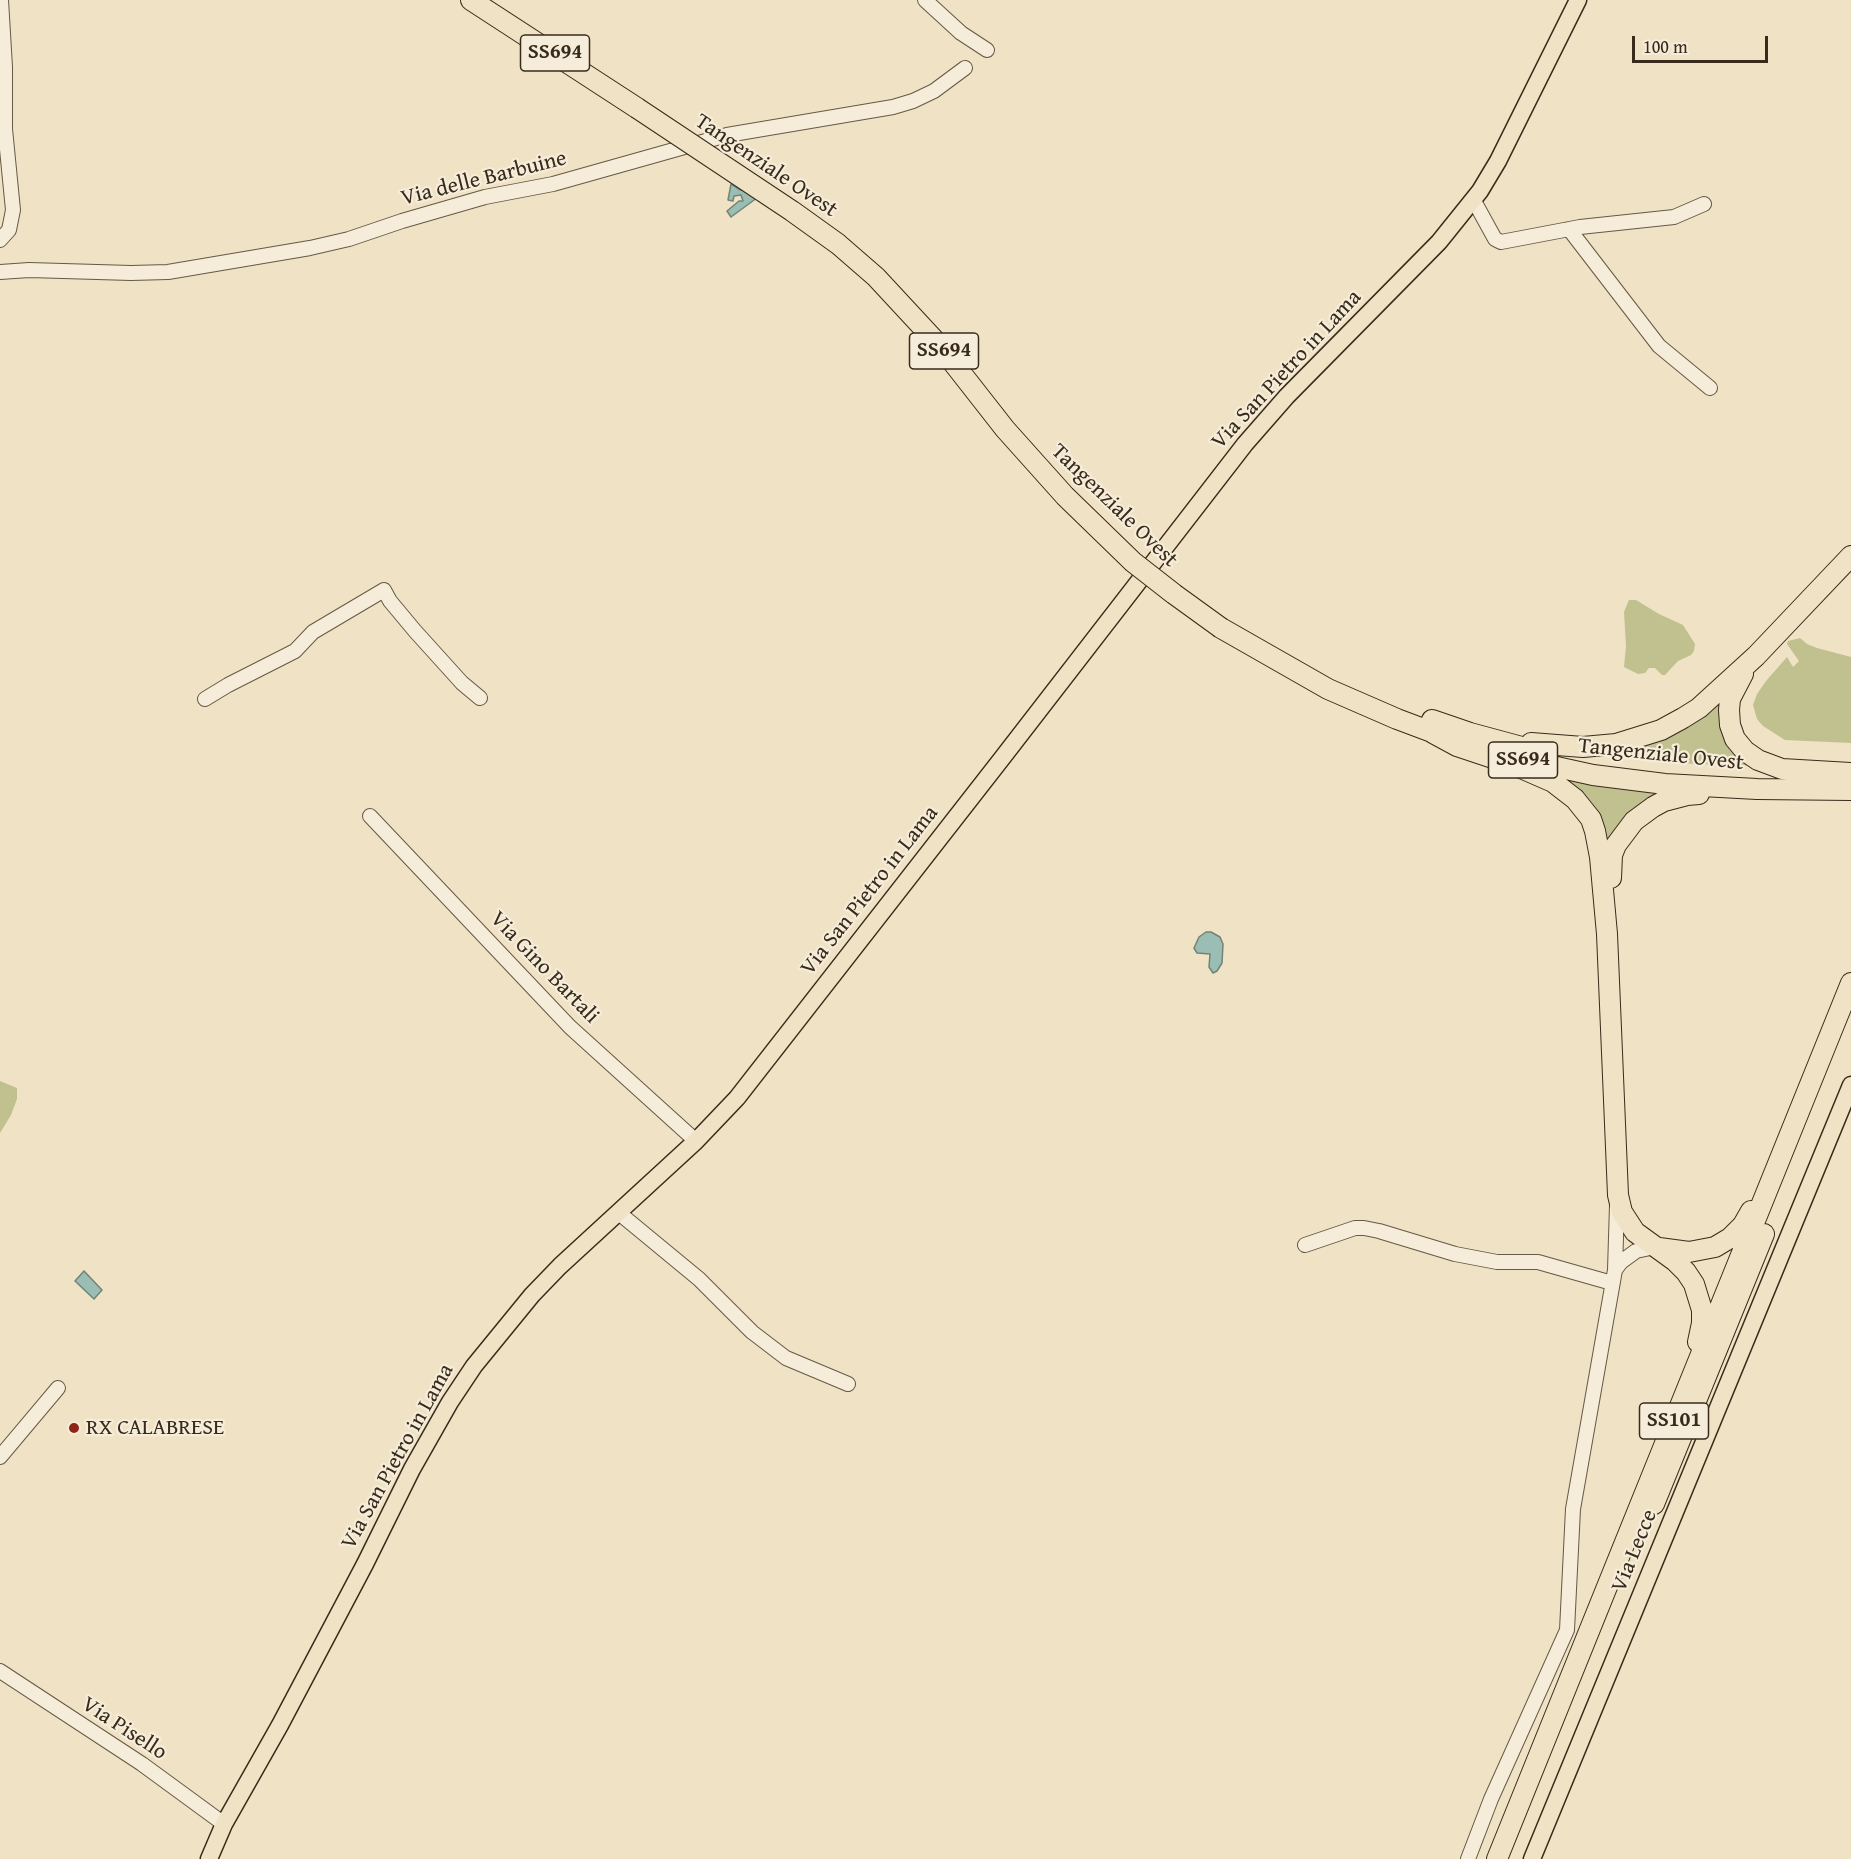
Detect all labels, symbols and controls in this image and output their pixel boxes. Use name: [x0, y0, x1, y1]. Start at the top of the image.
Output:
scale bar: [1635, 24, 1772, 62]
text: 100 m: [1643, 33, 1688, 60]
road number: SS694: [520, 35, 590, 71]
street label: Tangenziale Ovest: [690, 109, 842, 223]
street label: Via delle Barbuine: [399, 146, 569, 212]
street label: Via San Pietro in Lama: [1206, 285, 1368, 455]
road number: SS694: [910, 333, 978, 369]
street label: Tangenziale Ovest: [1045, 439, 1183, 573]
street label: Tangenziale Ovest: [1577, 733, 1745, 777]
road number: SS694: [1488, 742, 1558, 778]
street label: Via San Pietro in Lama: [796, 801, 944, 981]
street label: Via Gino Bartali: [484, 906, 604, 1030]
street label: Via San Pietro in Lama: [336, 1360, 460, 1554]
road number: SS101: [1640, 1403, 1708, 1439]
place label: RX CALABRESE: [86, 1415, 224, 1441]
marker: RX CALABRESE: [67, 1421, 81, 1435]
street label: Via Lecce: [1607, 1506, 1663, 1596]
street label: Via Pisello: [76, 1692, 172, 1766]

